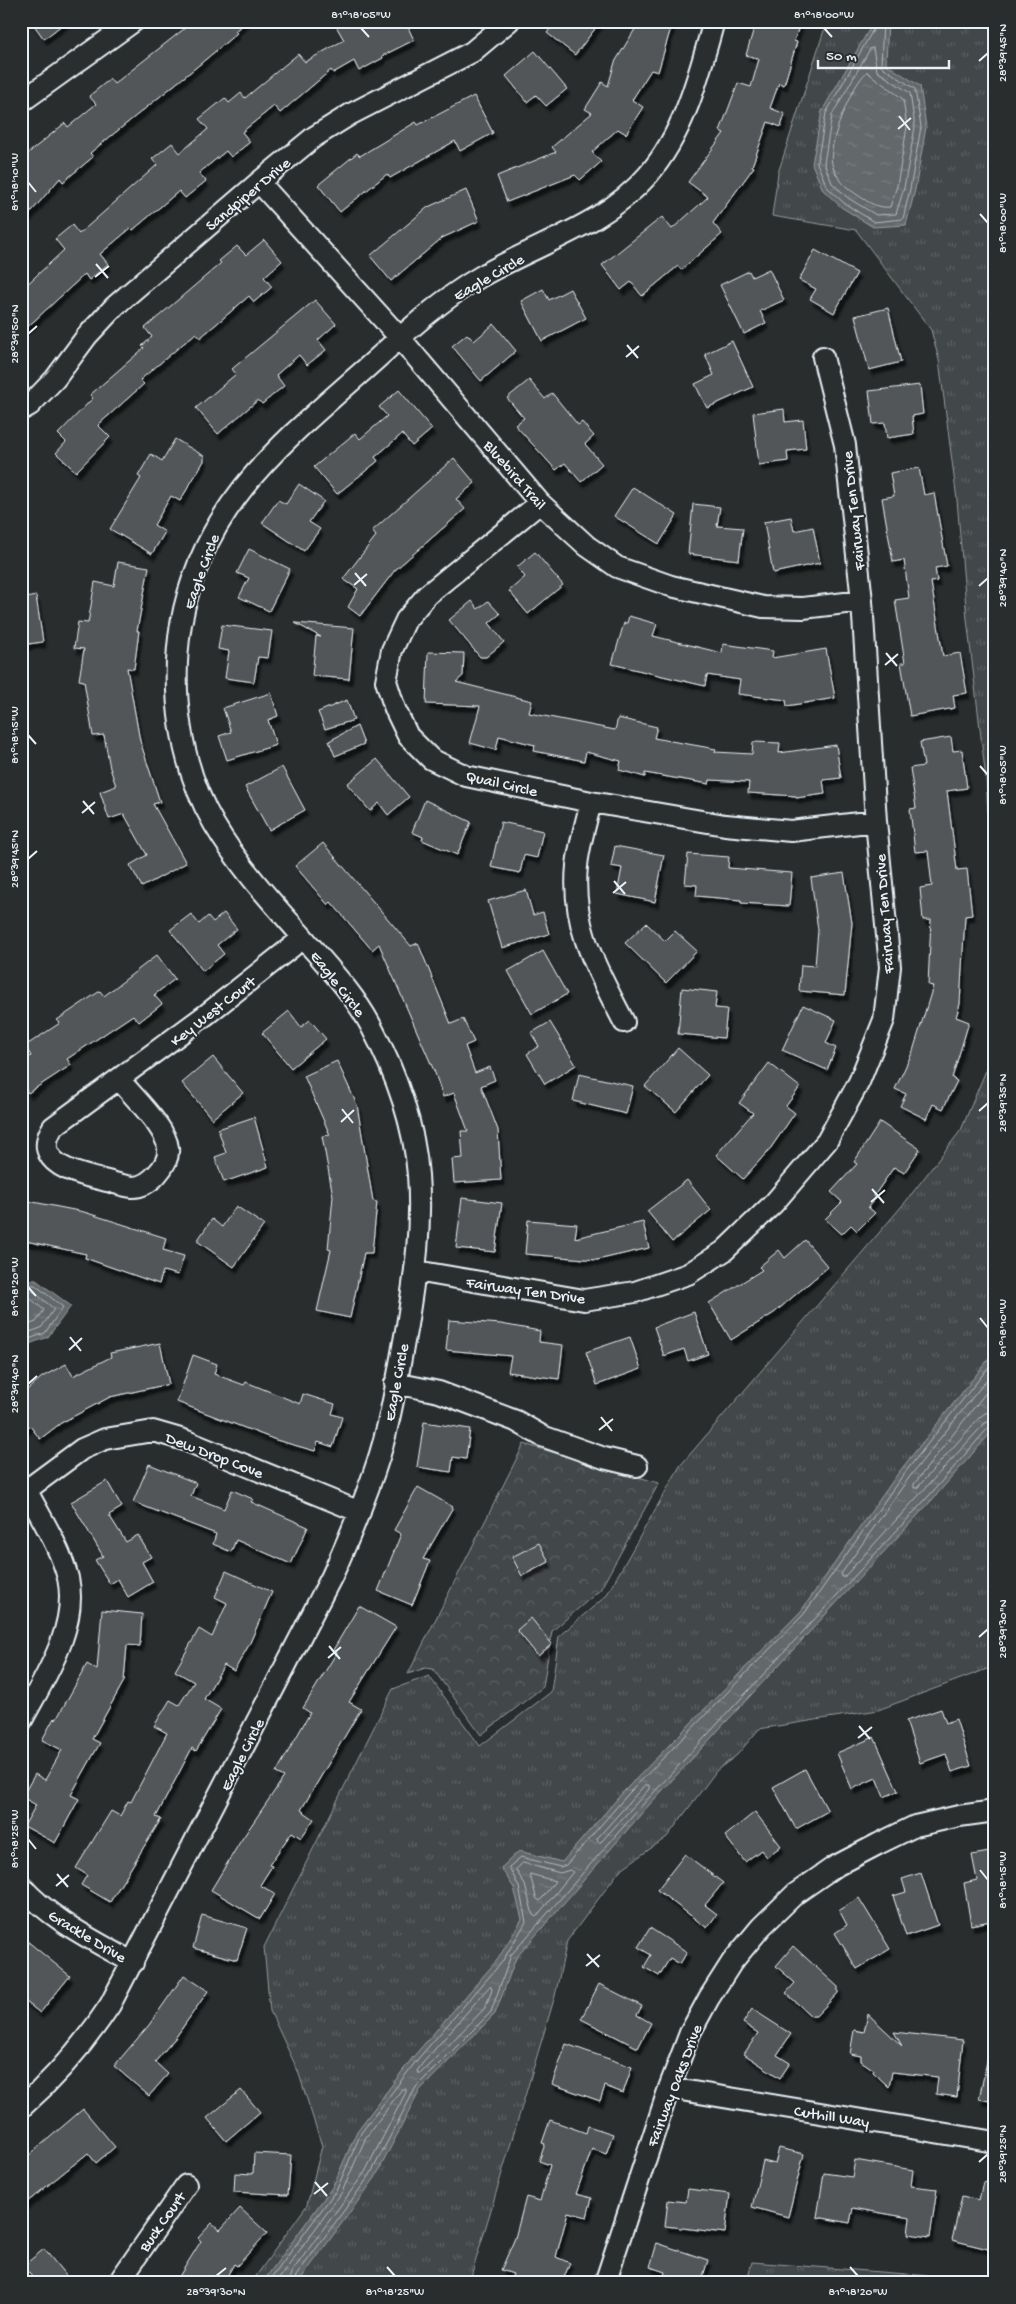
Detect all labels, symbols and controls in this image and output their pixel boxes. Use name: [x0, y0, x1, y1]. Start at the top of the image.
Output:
text: 81°18'05"W: [331, 9, 391, 23]
text: 81°18'00"W: [794, 9, 854, 23]
text: 28°39'45"N: [997, 24, 1011, 82]
scale bar: [818, 38, 950, 70]
text: 50 m: [826, 48, 857, 66]
text: 81°18'10"W: [9, 153, 23, 211]
street label: Sandpiper Drive: [203, 154, 296, 237]
text: 81°18'00"W: [997, 193, 1011, 253]
street label: Eagle Circle: [451, 251, 529, 307]
text: 28°39'50"N: [9, 304, 23, 364]
street label: Bluebird Trail: [477, 437, 549, 515]
street label: Fairway Ten Drive: [840, 449, 871, 572]
street label: Eagle Circle: [181, 531, 226, 612]
text: 28°39'40"N: [997, 549, 1011, 607]
text: 81°18'15"W: [9, 706, 23, 764]
text: 81°18'05"W: [997, 745, 1011, 805]
street label: Quail Circle: [464, 768, 540, 803]
text: 28°39'45"N: [9, 830, 23, 888]
street label: Fairway Ten Drive: [873, 853, 900, 975]
street label: Eagle Circle: [305, 948, 368, 1023]
street label: Key West Court: [168, 973, 262, 1052]
text: 28°39'35"N: [997, 1074, 1011, 1132]
text: 81°18'20"W: [9, 1257, 23, 1317]
street label: Fairway Ten Drive: [464, 1275, 587, 1310]
text: 81°18'10"W: [997, 1299, 1011, 1357]
street label: Eagle Circle: [382, 1342, 415, 1423]
text: 28°39'40"N: [9, 1355, 23, 1413]
street label: Dew Drop Cove: [161, 1430, 266, 1485]
text: 28°39'30"N: [997, 1599, 1011, 1659]
street label: Eagle Circle: [218, 1716, 271, 1795]
text: 81°18'25"W: [9, 1810, 23, 1868]
text: 81°18'15"W: [997, 1851, 1011, 1909]
street label: Grackle Drive: [44, 1907, 129, 1969]
street label: Fairway Oaks Drive: [644, 2022, 709, 2151]
street label: Cuthill Way: [792, 2103, 871, 2134]
text: 28°39'25"N: [997, 2125, 1011, 2183]
street label: Buck Court: [136, 2188, 192, 2257]
text: 28°39'30"N: [186, 2286, 246, 2300]
text: 81°18'25"W: [366, 2286, 424, 2300]
text: 81°18'20"W: [828, 2286, 888, 2300]

